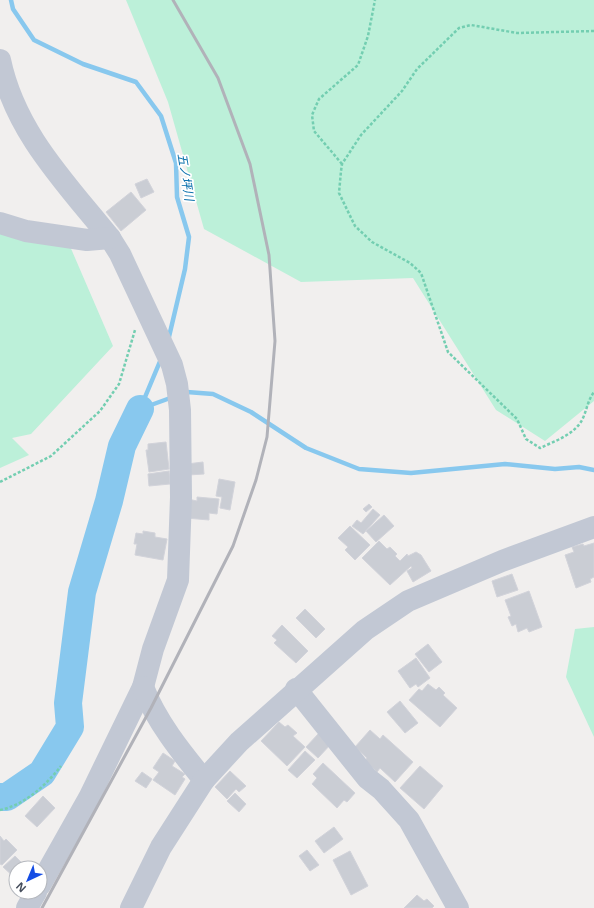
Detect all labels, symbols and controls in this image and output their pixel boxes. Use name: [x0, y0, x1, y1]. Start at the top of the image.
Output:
water label: 五ノ坪川: [174, 152, 198, 204]
north arrow: [8, 860, 48, 900]
text: N: [12, 879, 29, 896]

